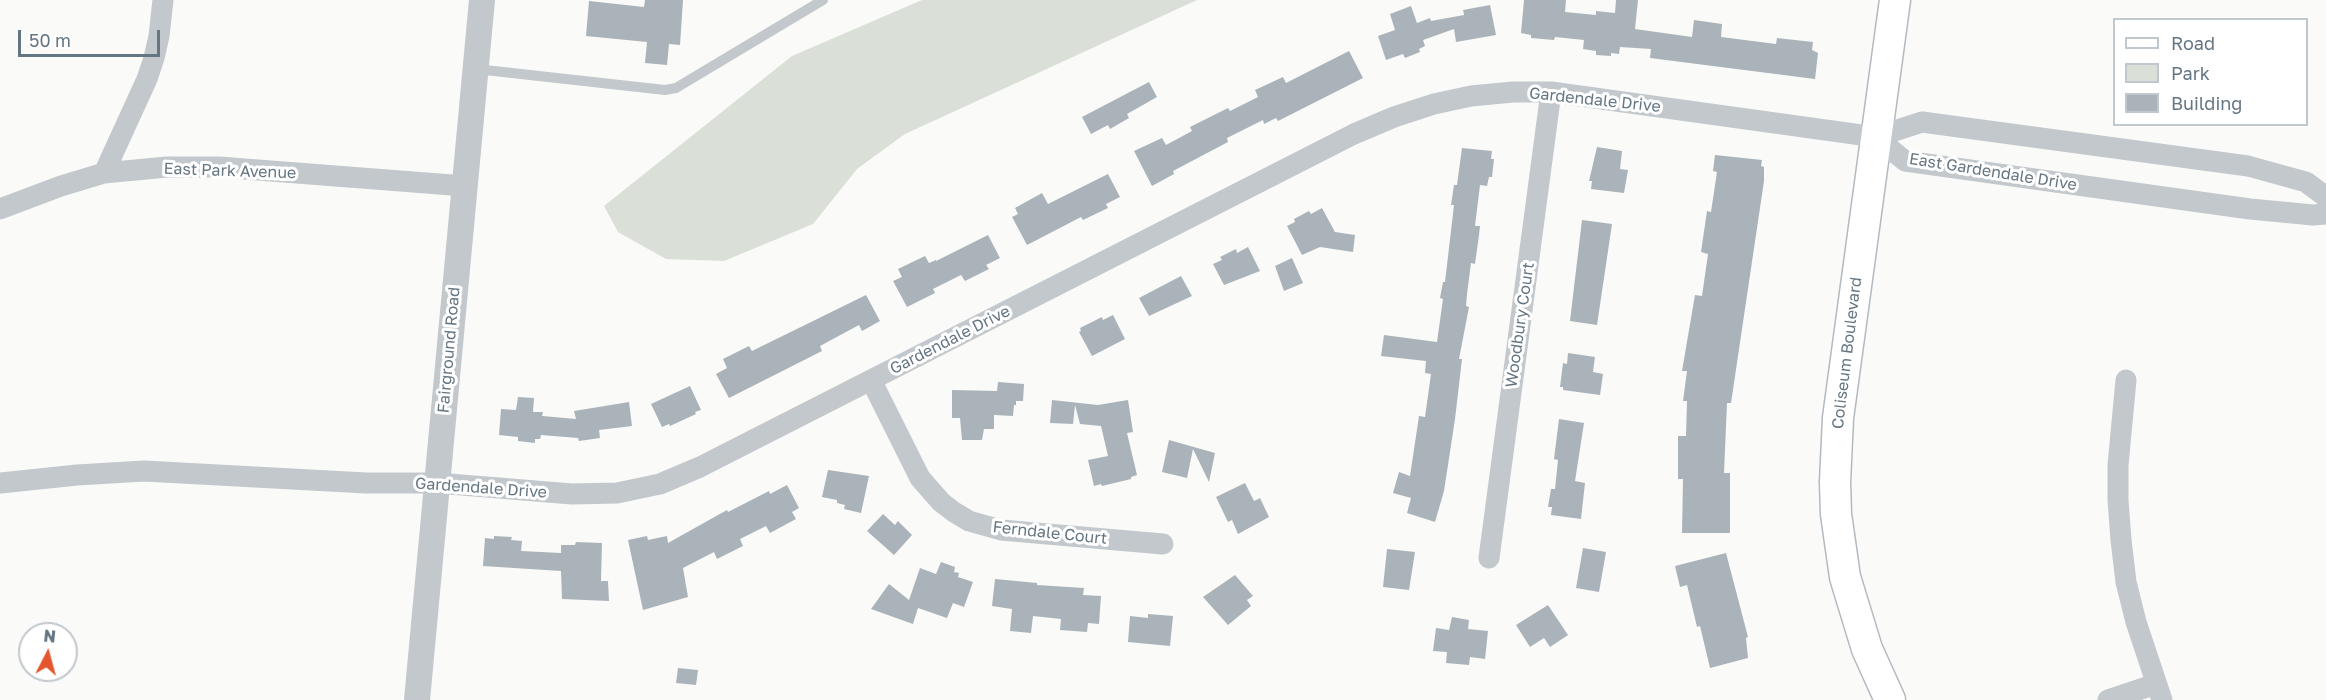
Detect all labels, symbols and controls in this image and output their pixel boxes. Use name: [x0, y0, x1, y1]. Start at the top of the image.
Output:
scale bar: [21, 18, 164, 56]
legend: [2113, 18, 2308, 126]
text: 50 m: [29, 29, 71, 51]
text: Road: [2171, 32, 2215, 54]
text: Park: [2171, 62, 2210, 84]
street label: Gardendale Drive: [1528, 84, 1662, 116]
text: Building: [2171, 92, 2242, 114]
street label: East Gardendale Drive: [1908, 149, 2078, 195]
street label: East Park Avenue: [163, 159, 297, 183]
street label: Woodbury Court: [1502, 261, 1538, 389]
street label: Coliseum Boulevard: [1828, 276, 1866, 430]
street label: Fairground Road: [434, 286, 464, 414]
street label: Gardendale Drive: [887, 301, 1013, 379]
street label: Gardendale Drive: [414, 474, 548, 502]
street label: Ferndale Court: [992, 517, 1108, 549]
north arrow: [18, 622, 78, 682]
text: N: [43, 626, 57, 647]

